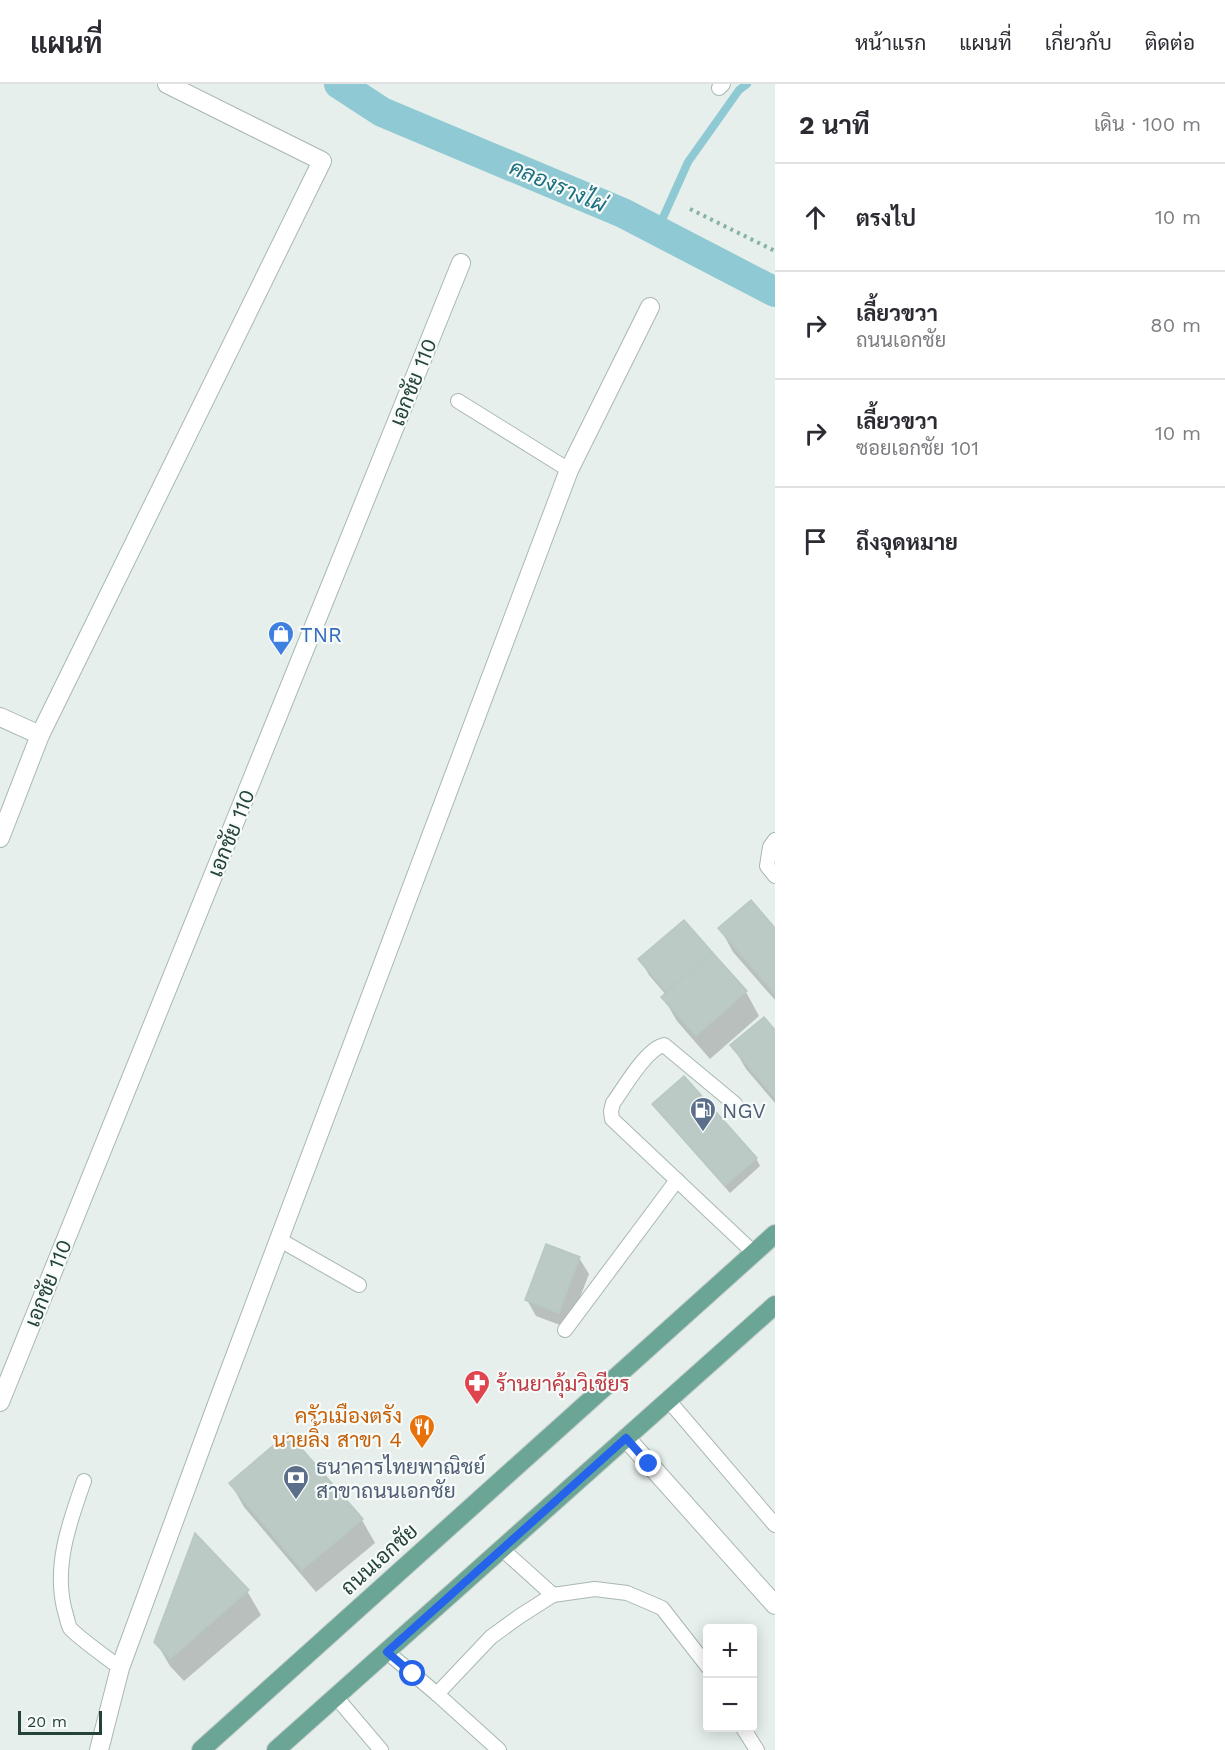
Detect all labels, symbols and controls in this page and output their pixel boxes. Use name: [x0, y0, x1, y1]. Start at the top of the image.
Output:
text: แผนที่: [30, 27, 103, 60]
text: หน้าแรก: [855, 30, 926, 55]
text: แผนที่: [959, 30, 1012, 55]
text: เกี่ยวกับ: [1045, 30, 1112, 55]
text: ติดต่อ: [1145, 30, 1195, 55]
text: 2 นาที: [799, 110, 870, 140]
text: เดิน · 100 m: [1094, 112, 1201, 136]
water label: คลองรางไผ่: [506, 153, 612, 218]
icon: ahead: [799, 201, 832, 234]
text: 10 m: [1155, 205, 1201, 229]
text: ตรงไป: [856, 206, 916, 231]
text: เลี้ยวขวา: [856, 301, 938, 326]
icon: right: [799, 309, 832, 342]
text: 80 m: [1150, 313, 1201, 337]
text: ถนนเอกชัย: [856, 328, 946, 352]
street label: เอกชัย 110: [384, 335, 442, 429]
text: เลี้ยวขวา: [856, 409, 938, 434]
icon: right: [799, 417, 832, 450]
text: 10 m: [1155, 421, 1201, 445]
text: ซอยเอกชัย 101: [856, 436, 979, 460]
icon: arrive: [799, 525, 832, 558]
text: ถึงจุดหมาย: [856, 530, 958, 555]
shop icon: TNR: [266, 619, 296, 657]
place label: TNR: [300, 622, 342, 647]
street label: เอกชัย 110: [202, 786, 260, 880]
fuel station icon: NGV: [688, 1095, 718, 1133]
place label: NGV: [722, 1098, 766, 1123]
street label: เอกชัย 110: [19, 1236, 77, 1330]
pharmacy icon: ร้านยาคุ้มวิเชียร: [462, 1368, 492, 1406]
place label: ร้านยาคุ้มวิเชียร: [496, 1371, 630, 1398]
place label: ครัวเมืองตรัง นายลิ้ง สาขา 4: [273, 1402, 402, 1452]
restaurant icon: ครัวเมืองตรัง นายลิ้ง สาขา 4: [407, 1412, 437, 1450]
route end: [635, 1450, 661, 1476]
place label: ธนาคารไทยพาณิชย์ สาขาถนนเอกชัย: [316, 1453, 485, 1503]
bank icon: ธนาคารไทยพาณิชย์ สาขาถนนเอกชัย: [281, 1463, 311, 1501]
street label: ถนนเอกชัย: [335, 1518, 423, 1600]
map controls: [703, 1624, 757, 1732]
button: +: [703, 1624, 757, 1678]
route start: [399, 1660, 425, 1686]
button: −: [703, 1678, 757, 1732]
scale bar: [18, 1708, 102, 1736]
text: 20 m: [27, 1712, 67, 1731]

